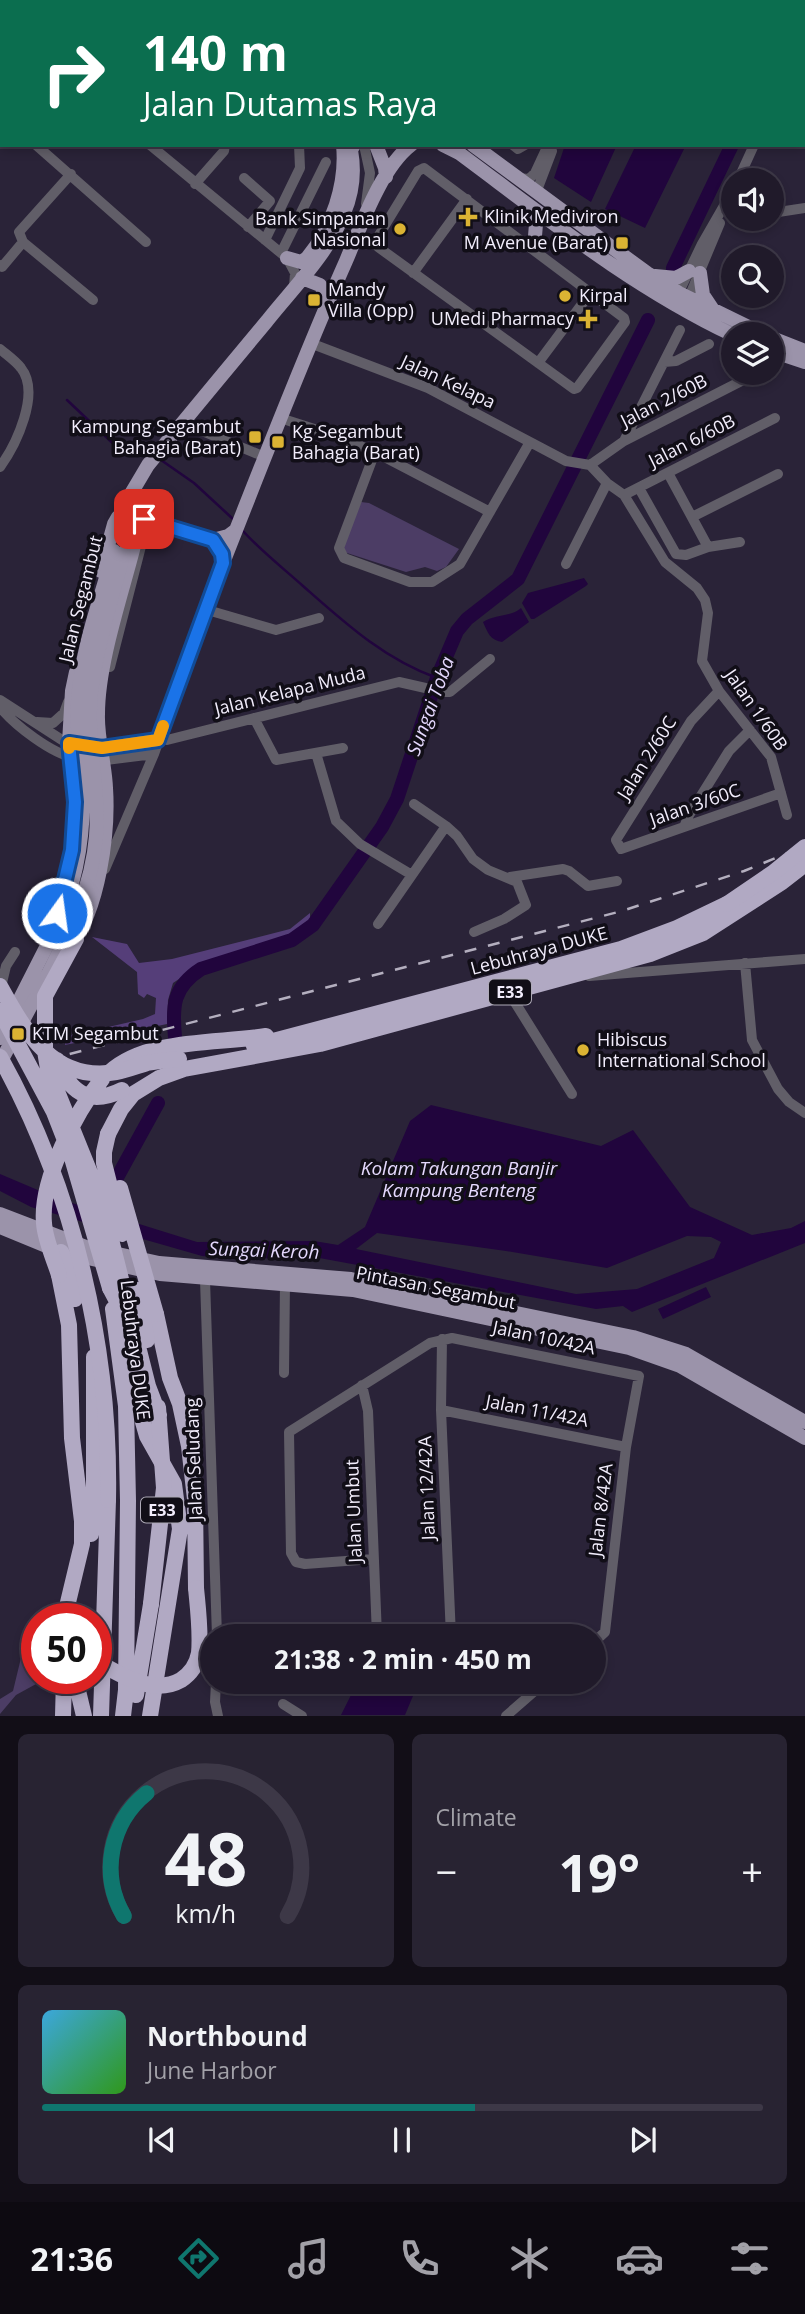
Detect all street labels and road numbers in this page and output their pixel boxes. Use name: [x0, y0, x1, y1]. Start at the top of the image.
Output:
street label: Jalan Kelapa: [395, 348, 500, 413]
street label: Jalan 2/60B: [614, 368, 711, 433]
street label: Jalan 6/60B: [642, 408, 739, 473]
street label: Jalan Segambut: [52, 533, 107, 667]
street label: Jalan Kelapa Muda: [210, 660, 368, 721]
street label: Jalan 1/60B: [719, 662, 794, 755]
street label: Jalan 2/60C: [610, 711, 681, 805]
street label: Jalan 3/60C: [644, 777, 743, 831]
street label: Lebuhraya DUKE: [468, 920, 610, 980]
road number: E33: [489, 980, 531, 1004]
street label: Pintasan Segambut: [354, 1260, 518, 1314]
street label: Lebuhraya DUKE: [115, 1279, 156, 1421]
street label: Jalan 10/42A: [489, 1314, 598, 1360]
street label: Jalan 11/42A: [482, 1388, 591, 1432]
street label: Jalan Seludang: [179, 1397, 207, 1523]
street label: Jalan 12/42A: [412, 1435, 440, 1543]
street label: Jalan Umbut: [339, 1459, 367, 1565]
street label: Jalan 8/42A: [582, 1461, 618, 1560]
road number: E33: [141, 1498, 183, 1522]

